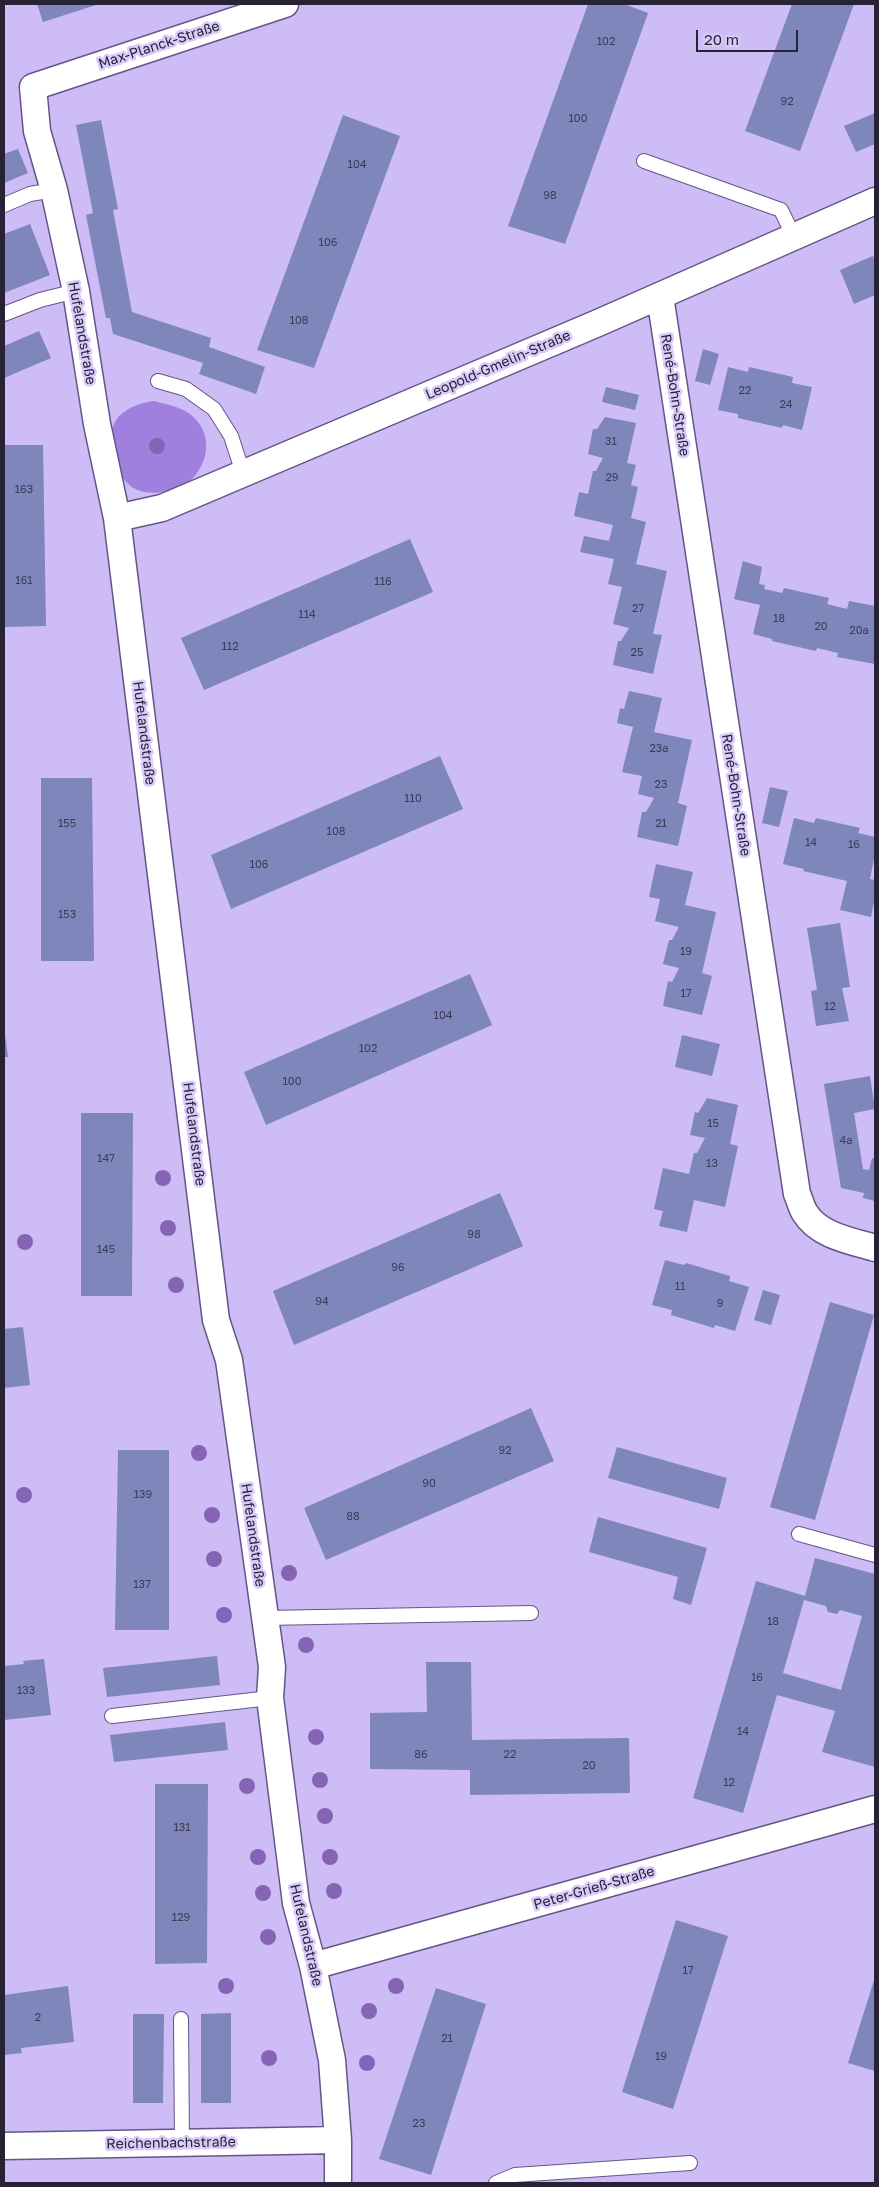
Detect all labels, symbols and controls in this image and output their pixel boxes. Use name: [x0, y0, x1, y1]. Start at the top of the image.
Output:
street label: Max-Planck-Straße: [96, 17, 222, 73]
scale bar: [699, 20, 802, 52]
text: 20 m: [704, 30, 739, 48]
house number: 102: [597, 35, 615, 49]
house number: 92: [780, 95, 794, 109]
house number: 100: [569, 112, 587, 126]
house number: 104: [348, 158, 366, 172]
house number: 98: [543, 189, 557, 203]
house number: 106: [319, 236, 337, 250]
street label: Hufelandstraße: [65, 280, 99, 386]
house number: 108: [290, 314, 308, 328]
street label: Leopold-Gmelin-Straße: [423, 327, 573, 403]
street label: René-Bohn-Straße: [657, 333, 693, 457]
house number: 22: [739, 384, 751, 398]
house number: 24: [779, 398, 793, 412]
house number: 31: [605, 435, 617, 449]
house number: 29: [605, 471, 619, 485]
house number: 163: [15, 483, 33, 497]
house number: 161: [15, 574, 33, 588]
house number: 116: [374, 575, 392, 589]
house number: 27: [632, 602, 644, 616]
house number: 114: [298, 608, 316, 622]
house number: 18: [773, 612, 785, 626]
house number: 20: [814, 620, 828, 634]
house number: 20a: [849, 624, 869, 638]
house number: 112: [221, 640, 239, 654]
house number: 25: [631, 646, 643, 660]
street label: Hufelandstraße: [129, 680, 159, 786]
street label: René-Bohn-Straße: [718, 733, 754, 857]
house number: 23a: [649, 742, 669, 756]
house number: 23: [655, 778, 667, 792]
house number: 110: [404, 792, 422, 806]
house number: 155: [58, 817, 76, 831]
house number: 21: [655, 817, 667, 831]
house number: 108: [327, 825, 345, 839]
house number: 14: [805, 836, 817, 850]
house number: 16: [848, 838, 860, 852]
house number: 106: [250, 858, 268, 872]
house number: 153: [58, 908, 76, 922]
house number: 19: [680, 945, 692, 959]
house number: 17: [680, 987, 692, 1001]
house number: 12: [824, 1000, 836, 1014]
house number: 104: [434, 1009, 452, 1023]
house number: 102: [359, 1042, 377, 1056]
house number: 100: [283, 1075, 301, 1089]
street label: Hufelandstraße: [179, 1081, 209, 1187]
house number: 15: [707, 1117, 719, 1131]
house number: 4a: [840, 1134, 852, 1148]
house number: 147: [97, 1152, 115, 1166]
house number: 13: [706, 1157, 718, 1171]
house number: 98: [467, 1228, 481, 1242]
house number: 145: [97, 1243, 115, 1257]
house number: 96: [391, 1261, 405, 1275]
house number: 11: [675, 1280, 685, 1294]
house number: 94: [315, 1295, 329, 1309]
house number: 9: [717, 1297, 723, 1311]
house number: 92: [498, 1444, 512, 1458]
house number: 90: [422, 1477, 436, 1491]
street label: Hufelandstraße: [237, 1482, 269, 1588]
house number: 139: [134, 1488, 152, 1502]
house number: 88: [346, 1510, 360, 1524]
house number: 137: [133, 1578, 151, 1592]
house number: 18: [767, 1615, 779, 1629]
house number: 16: [751, 1671, 763, 1685]
house number: 133: [17, 1684, 35, 1698]
house number: 14: [737, 1725, 749, 1739]
house number: 86: [414, 1748, 428, 1762]
house number: 22: [504, 1748, 516, 1762]
house number: 20: [582, 1759, 596, 1773]
house number: 12: [723, 1776, 735, 1790]
house number: 131: [173, 1821, 191, 1835]
street label: Peter-Grieß-Straße: [532, 1863, 656, 1913]
street label: Hufelandstraße: [286, 1882, 326, 1988]
house number: 129: [172, 1911, 190, 1925]
house number: 17: [682, 1964, 694, 1978]
house number: 2: [35, 2011, 41, 2025]
house number: 21: [441, 2032, 453, 2046]
house number: 19: [655, 2050, 667, 2064]
house number: 23: [413, 2117, 425, 2131]
street label: Reichenbachstraße: [106, 2133, 236, 2153]

